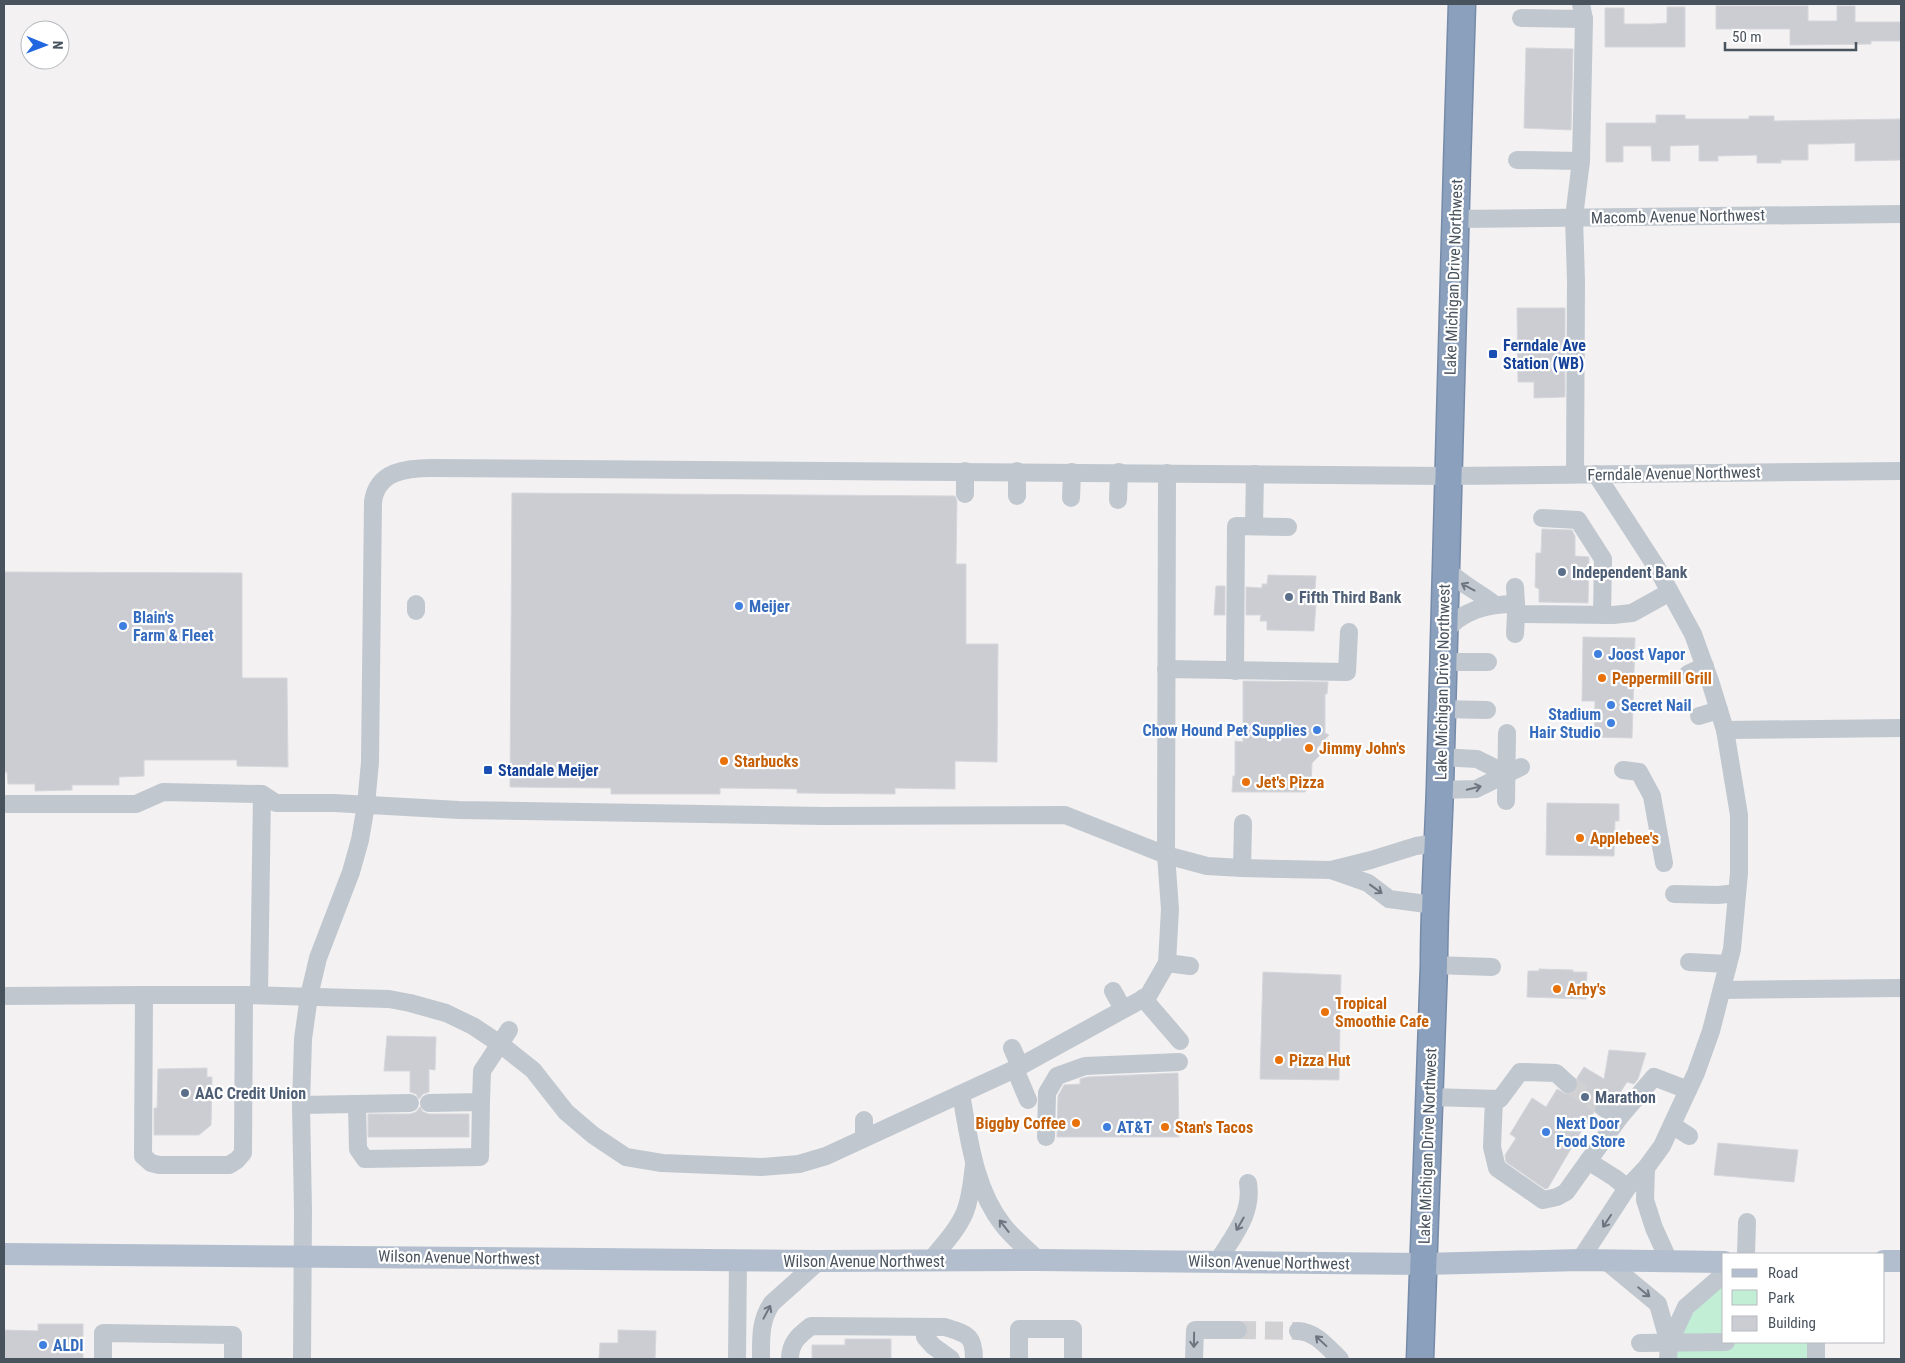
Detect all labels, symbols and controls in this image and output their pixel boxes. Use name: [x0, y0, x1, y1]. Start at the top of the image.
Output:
north arrow: [20, 20, 70, 70]
scale bar: [1725, 20, 1856, 52]
text: 50 m: [1732, 28, 1762, 46]
text: N: [50, 41, 66, 50]
street label: Lake Michigan Drive Northwest: [1441, 178, 1466, 375]
street label: Macomb Avenue Northwest: [1591, 205, 1765, 228]
place label: Ferndale Ave Station (WB): [1503, 336, 1586, 373]
marker: Ferndale Ave Station (WB): [1487, 348, 1499, 360]
street label: Ferndale Avenue Northwest: [1587, 462, 1761, 485]
place label: Independent Bank: [1572, 563, 1688, 582]
marker: Independent Bank: [1556, 566, 1568, 578]
one-way arrow: [1461, 582, 1476, 592]
street label: Lake Michigan Drive Northwest: [1431, 583, 1454, 780]
place label: Fifth Third Bank: [1299, 588, 1402, 607]
marker: Fifth Third Bank: [1283, 591, 1295, 603]
place label: Meijer: [749, 597, 790, 616]
marker: Meijer: [733, 600, 745, 612]
place label: Blain's Farm & Fleet: [133, 608, 214, 645]
marker: Blain's Farm & Fleet: [117, 620, 129, 632]
place label: Joost Vapor: [1608, 645, 1685, 664]
marker: Joost Vapor: [1592, 648, 1604, 660]
place label: Peppermill Grill: [1612, 669, 1712, 688]
marker: Peppermill Grill: [1596, 672, 1608, 684]
place label: Secret Nail: [1621, 696, 1691, 715]
marker: Secret Nail: [1605, 699, 1617, 711]
place label: Stadium Hair Studio: [1529, 705, 1601, 742]
marker: Stadium Hair Studio: [1605, 717, 1617, 729]
place label: Chow Hound Pet Supplies: [1143, 721, 1307, 740]
marker: Chow Hound Pet Supplies: [1311, 724, 1323, 736]
place label: Jimmy John's: [1319, 739, 1405, 758]
marker: Jimmy John's: [1303, 742, 1315, 754]
place label: Starbucks: [734, 752, 798, 771]
marker: Starbucks: [718, 755, 730, 767]
place label: Standale Meijer: [498, 761, 599, 780]
marker: Standale Meijer: [482, 764, 494, 776]
place label: Jet's Pizza: [1256, 773, 1325, 792]
marker: Jet's Pizza: [1240, 776, 1252, 788]
one-way arrow: [1466, 782, 1482, 792]
place label: Applebee's: [1590, 829, 1659, 848]
marker: Applebee's: [1574, 832, 1586, 844]
one-way arrow: [1369, 884, 1383, 894]
place label: Arby's: [1567, 980, 1606, 999]
marker: Arby's: [1551, 983, 1563, 995]
place label: Tropical Smoothie Cafe: [1335, 994, 1429, 1031]
marker: Tropical Smoothie Cafe: [1319, 1006, 1331, 1018]
street label: Lake Michigan Drive Northwest: [1415, 1047, 1440, 1244]
place label: Pizza Hut: [1289, 1051, 1351, 1070]
marker: Pizza Hut: [1273, 1054, 1285, 1066]
place label: AAC Credit Union: [195, 1084, 306, 1103]
marker: AAC Credit Union: [179, 1087, 191, 1099]
place label: Marathon: [1595, 1088, 1656, 1107]
marker: Marathon: [1579, 1091, 1591, 1103]
place label: Biggby Coffee: [976, 1114, 1066, 1133]
place label: Next Door Food Store: [1556, 1114, 1625, 1151]
marker: Biggby Coffee: [1070, 1117, 1082, 1129]
place label: AT&T: [1117, 1118, 1153, 1137]
place label: Stan's Tacos: [1175, 1118, 1253, 1137]
marker: AT&T: [1101, 1121, 1113, 1133]
marker: Stan's Tacos: [1159, 1121, 1171, 1133]
marker: Next Door Food Store: [1540, 1126, 1552, 1138]
one-way arrow: [1602, 1213, 1612, 1227]
one-way arrow: [1235, 1216, 1245, 1230]
one-way arrow: [999, 1219, 1009, 1233]
street label: Wilson Avenue Northwest: [378, 1247, 540, 1268]
street label: Wilson Avenue Northwest: [783, 1252, 945, 1271]
street label: Wilson Avenue Northwest: [1188, 1252, 1350, 1273]
legend: [1722, 1253, 1885, 1343]
text: Road: [1768, 1264, 1798, 1282]
one-way arrow: [1638, 1286, 1651, 1297]
text: Park: [1768, 1289, 1795, 1307]
one-way arrow: [762, 1304, 772, 1319]
text: Building: [1768, 1314, 1816, 1332]
one-way arrow: [1190, 1332, 1199, 1348]
place label: ALDI: [53, 1336, 84, 1355]
one-way arrow: [1314, 1336, 1327, 1347]
marker: ALDI: [37, 1339, 49, 1351]

